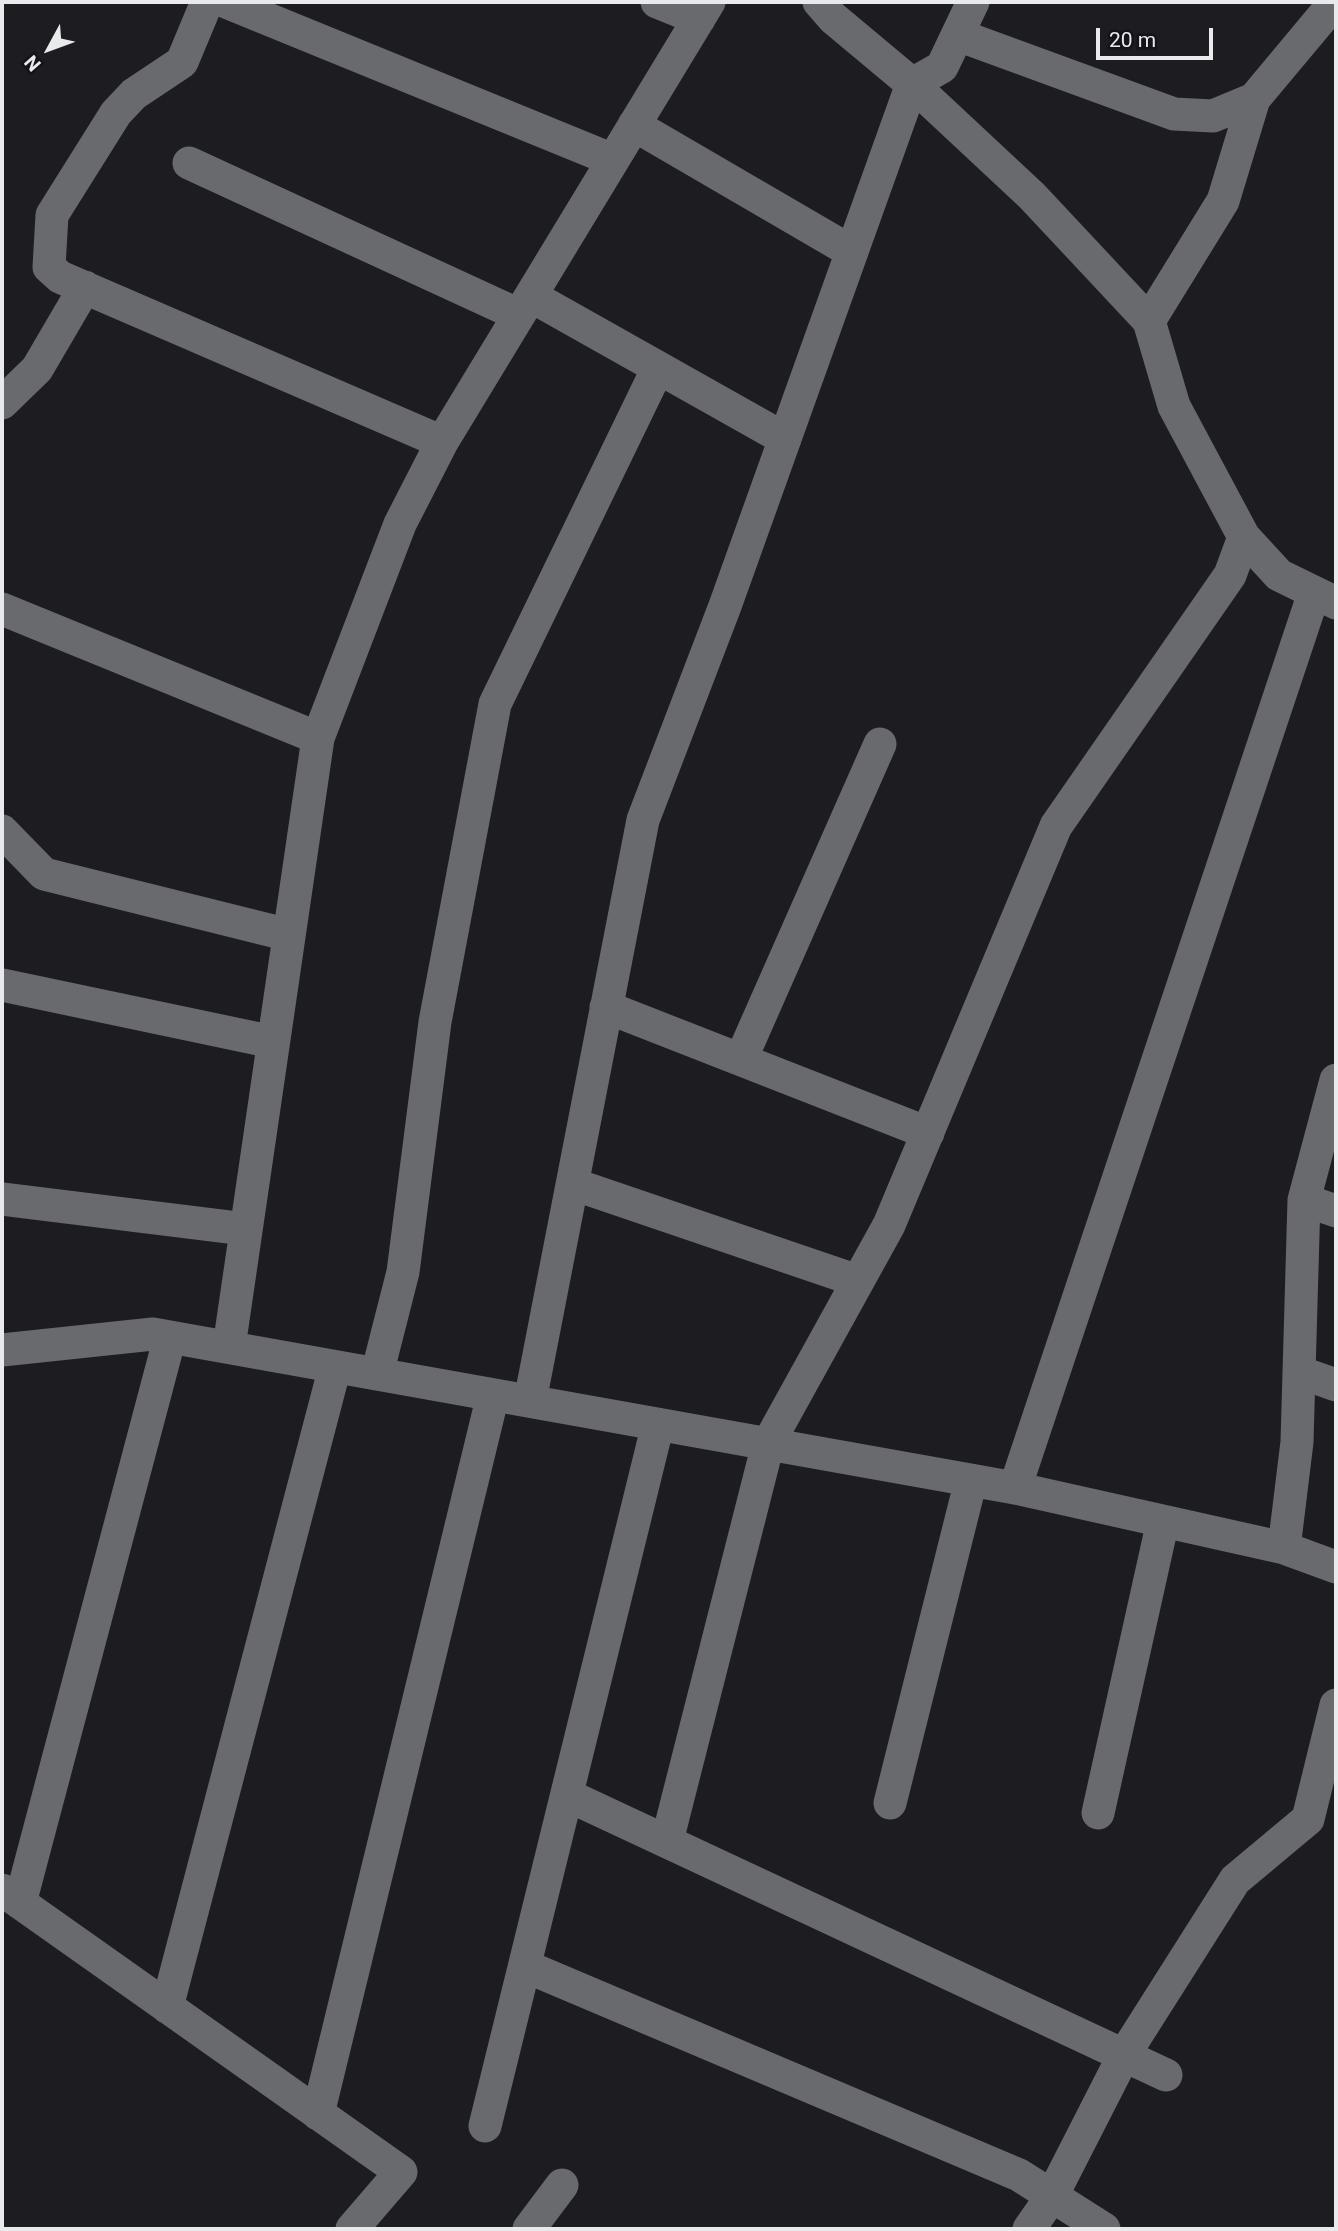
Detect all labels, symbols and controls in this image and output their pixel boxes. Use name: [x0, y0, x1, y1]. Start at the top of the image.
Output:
north arrow: [14, 14, 84, 84]
scale bar: [1100, 14, 1217, 58]
text: 20 m: [1109, 28, 1156, 52]
text: N: [20, 51, 46, 76]

